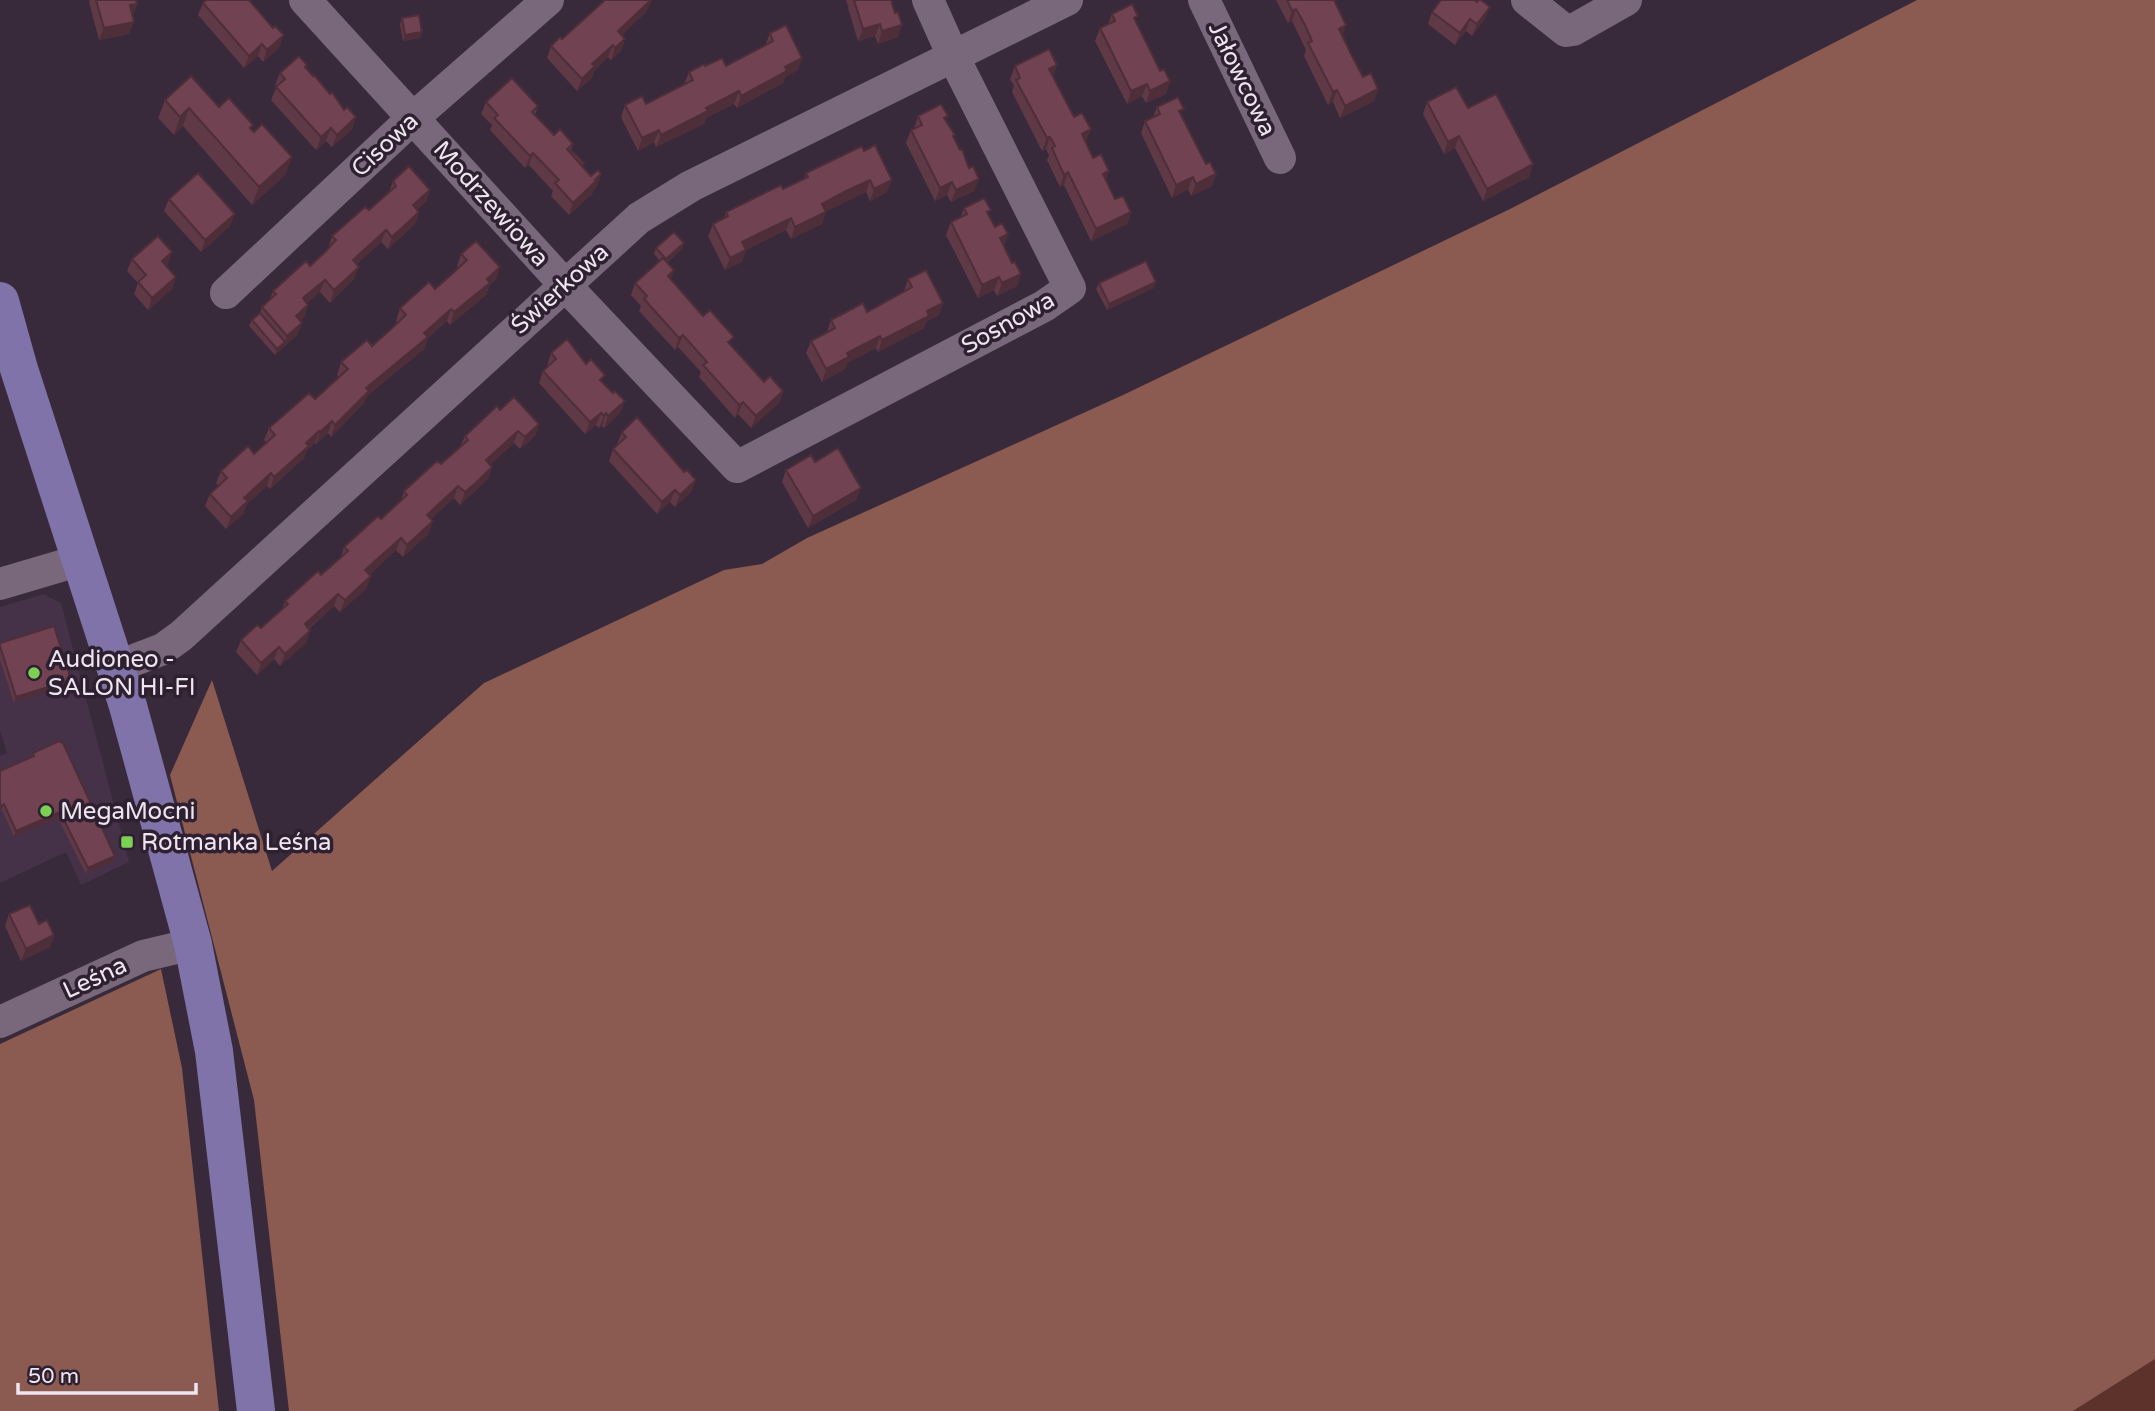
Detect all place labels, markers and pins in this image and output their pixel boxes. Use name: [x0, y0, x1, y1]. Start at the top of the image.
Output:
place label: Audioneo - SALON HI-FI: [48, 645, 196, 702]
marker: Audioneo - SALON HI-FI: [26, 665, 42, 681]
place label: MegaMocni: [60, 797, 196, 826]
marker: MegaMocni: [38, 803, 54, 819]
place label: Rotmanka Leśna: [141, 828, 332, 857]
marker: Rotmanka Leśna: [119, 834, 135, 850]

